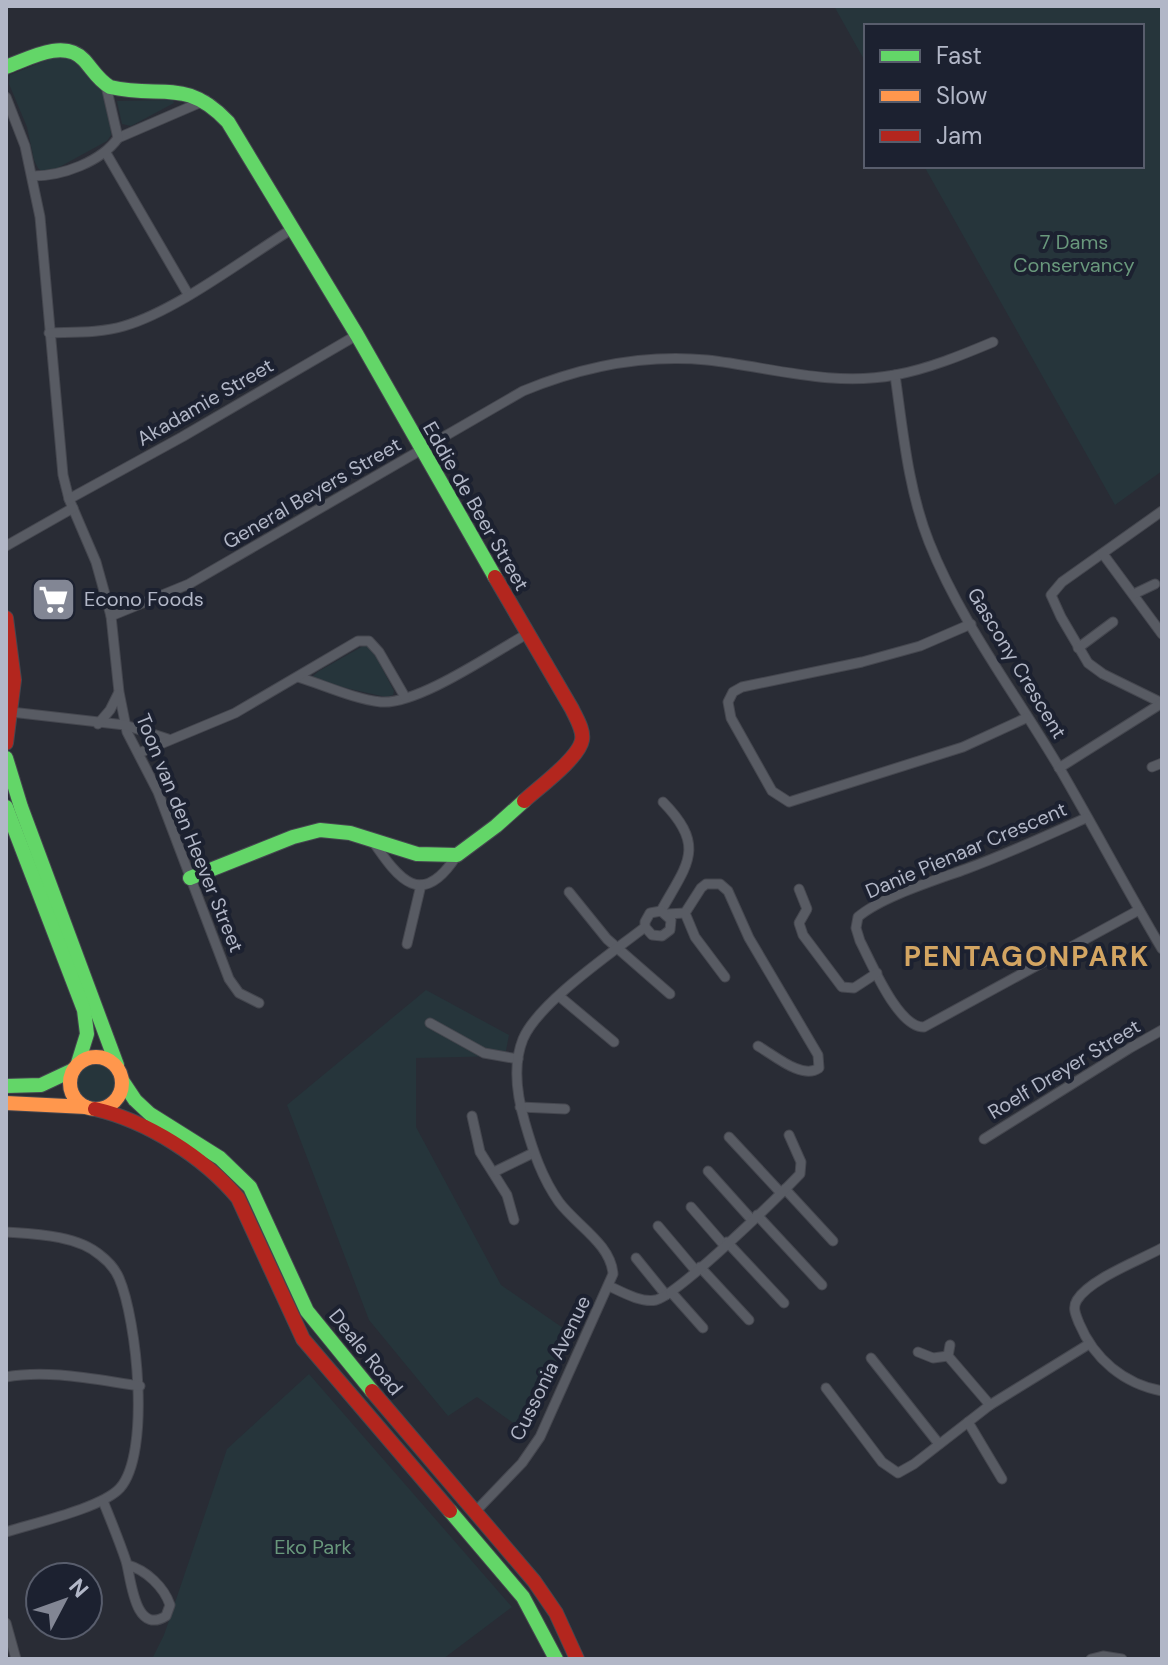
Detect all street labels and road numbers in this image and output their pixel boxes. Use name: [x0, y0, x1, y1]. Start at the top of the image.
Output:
street label: Akadamie Street: [132, 352, 278, 452]
street label: Eddie de Beer Street: [417, 417, 535, 595]
street label: General Beyers Street: [218, 431, 406, 555]
street label: Gascony Crescent: [962, 583, 1072, 743]
street label: Toon van den Heever Street: [130, 710, 250, 956]
street label: Danie Pienaar Crescent: [861, 796, 1071, 904]
street label: Roelf Dreyer Street: [983, 1013, 1145, 1125]
street label: Cussonia Avenue: [504, 1291, 596, 1445]
street label: Deale Road: [323, 1304, 409, 1400]

